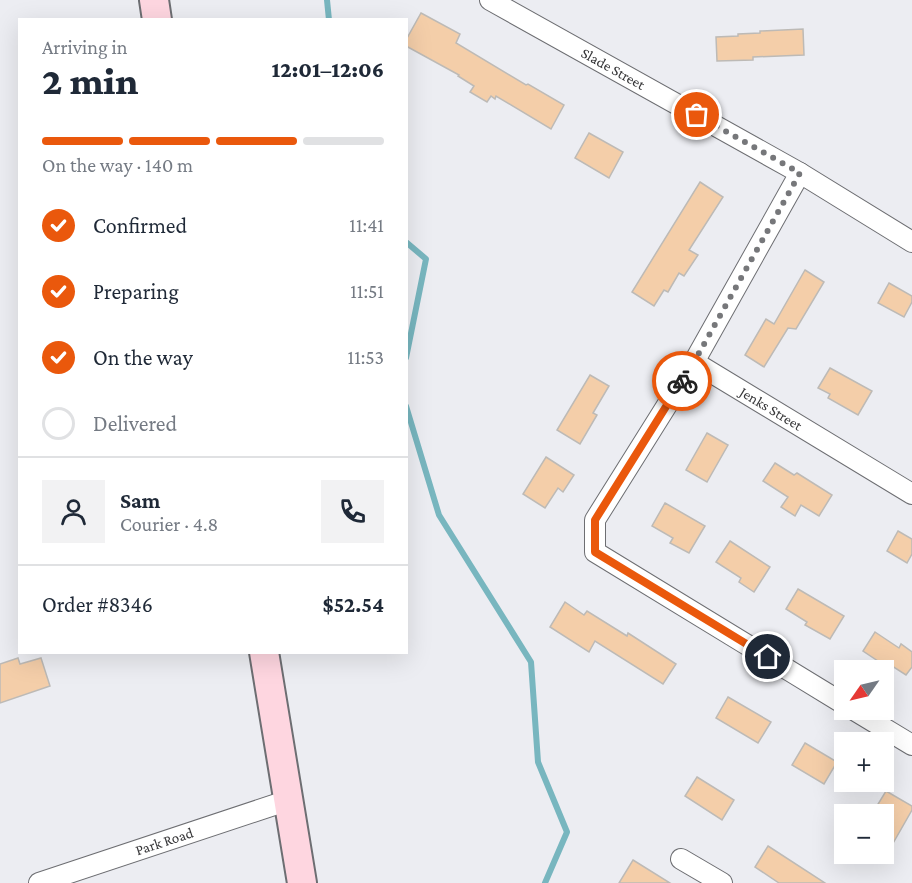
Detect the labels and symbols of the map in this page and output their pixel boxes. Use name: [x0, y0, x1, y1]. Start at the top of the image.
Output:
street label: Slade Street: [578, 45, 649, 93]
pin: [671, 89, 722, 140]
courier: [652, 351, 712, 411]
street label: Jenks Street: [735, 383, 806, 434]
pin: [742, 631, 793, 682]
north arrow: [834, 660, 894, 720]
street label: Park Road: [133, 824, 195, 858]

